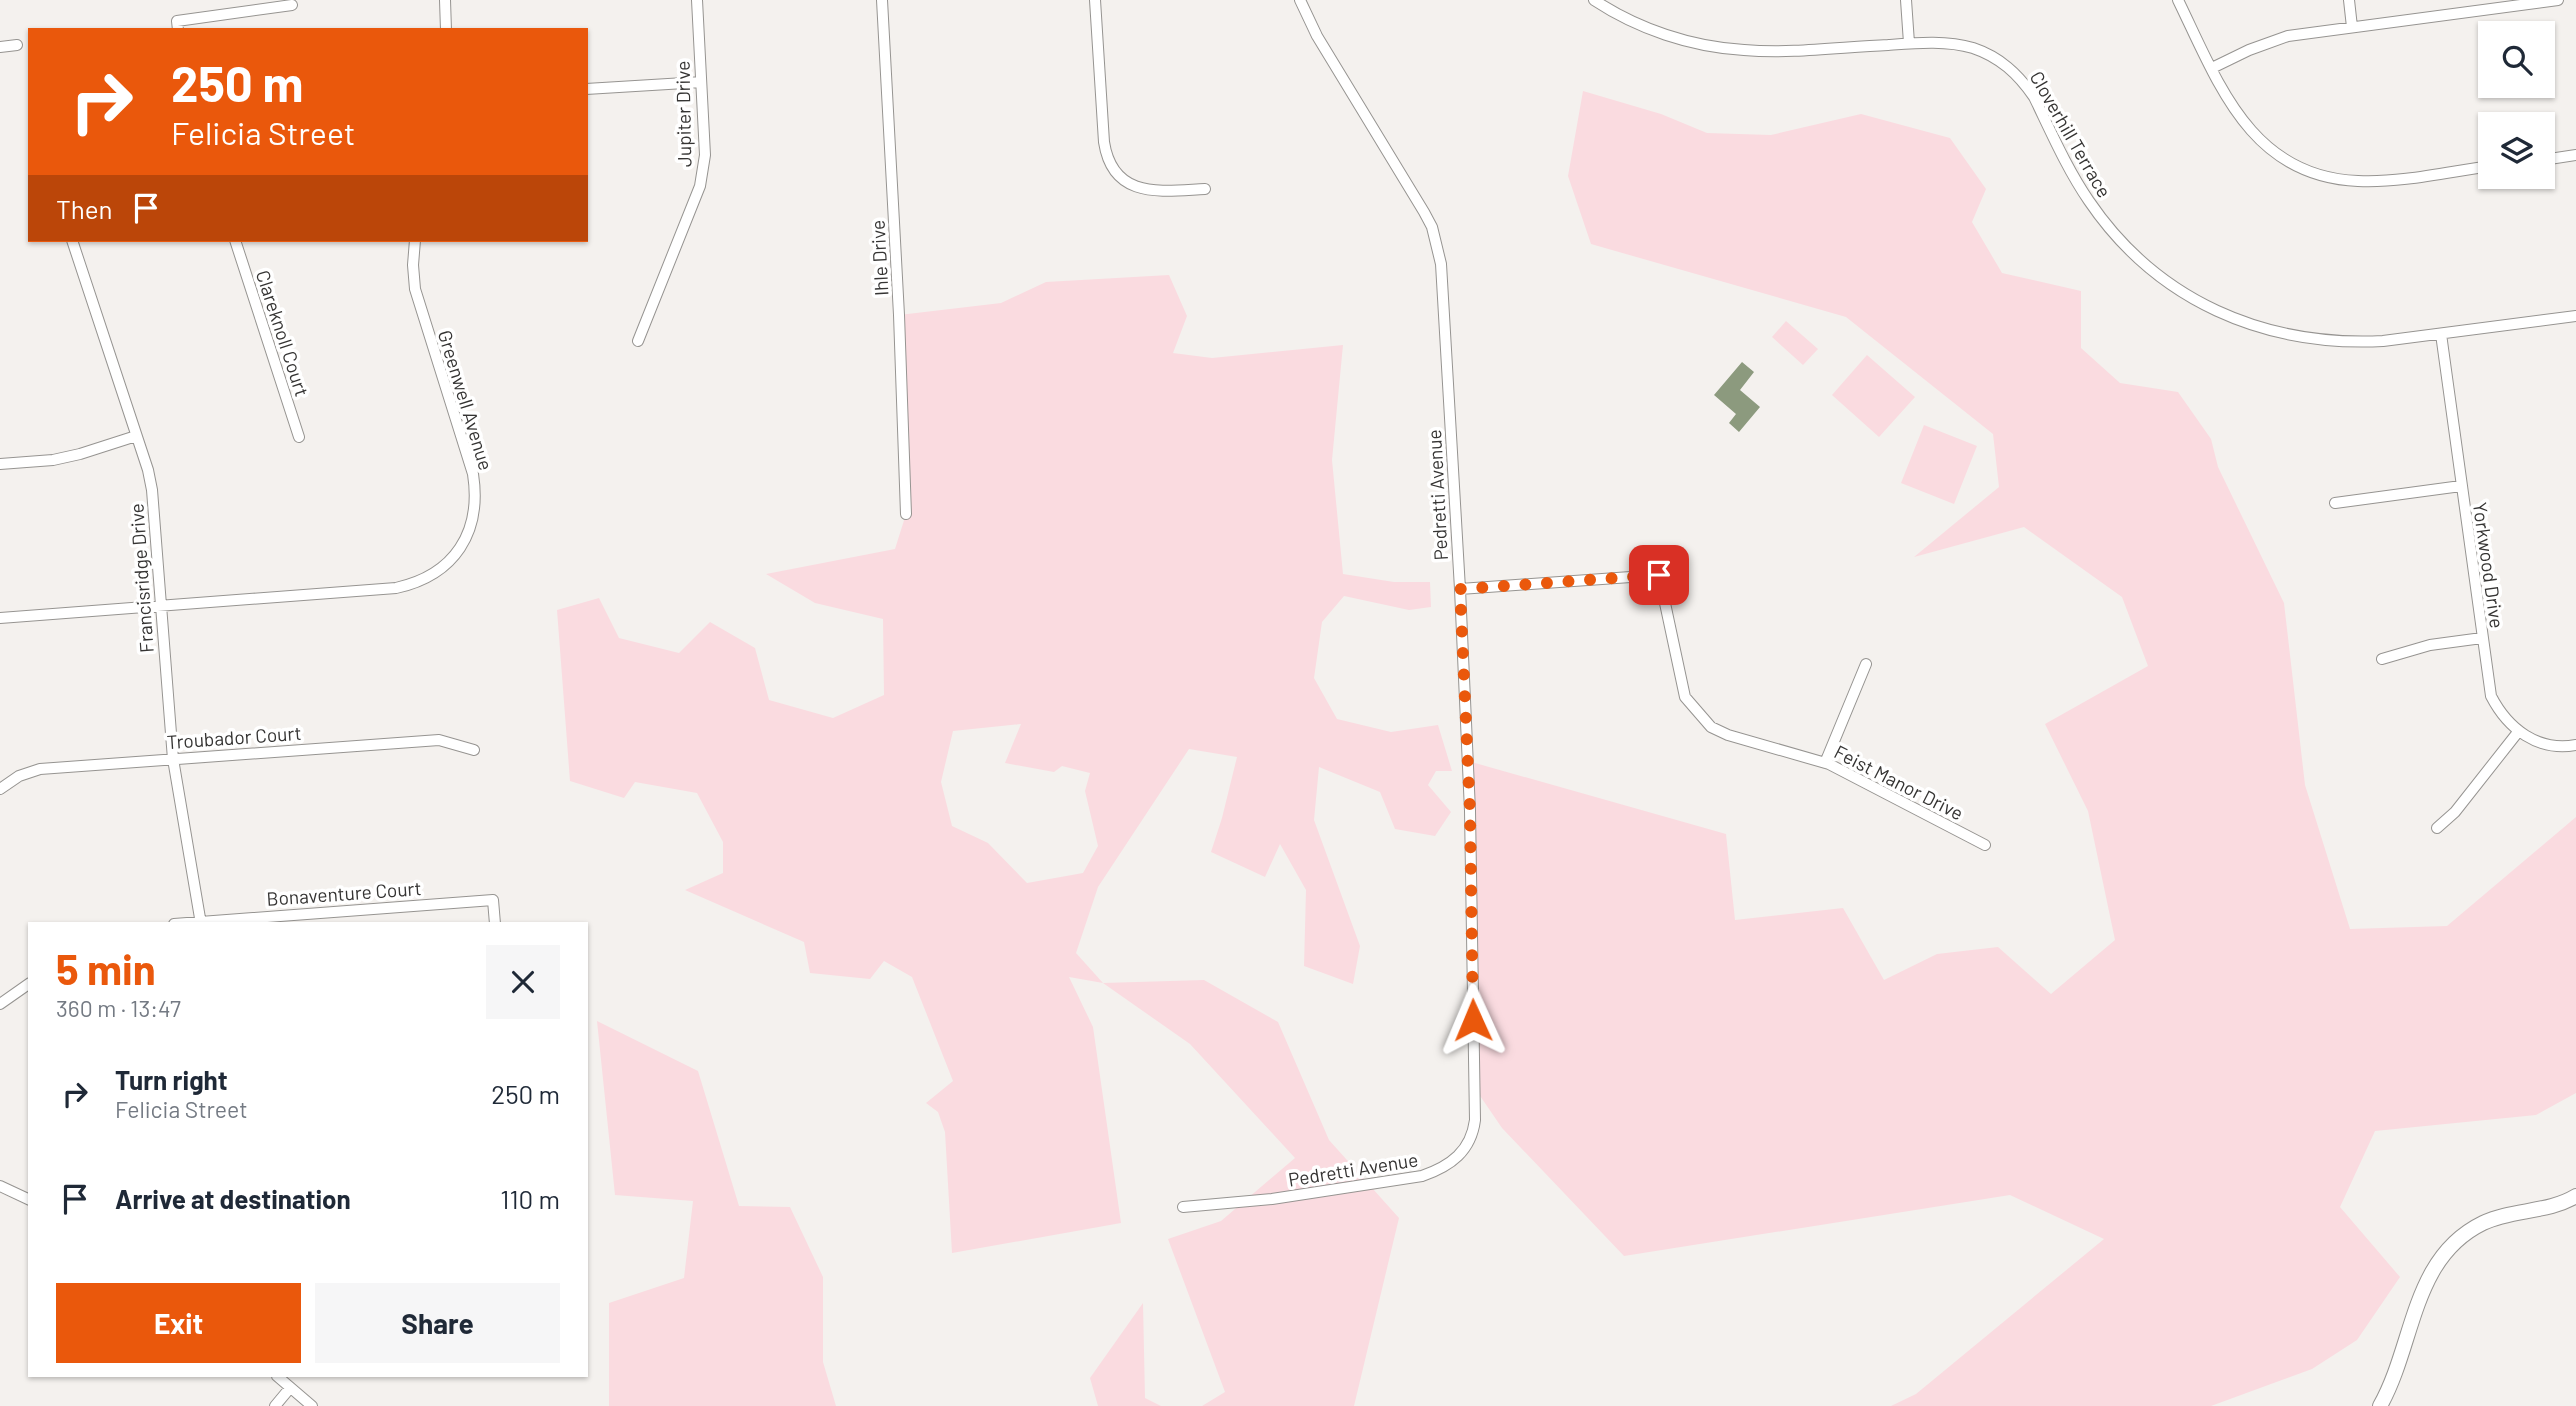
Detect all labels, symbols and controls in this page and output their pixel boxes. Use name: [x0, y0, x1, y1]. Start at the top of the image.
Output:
map controls: [2478, 21, 2555, 189]
button: search: [2478, 21, 2555, 98]
text: 250 m: [171, 53, 304, 112]
icon: right: [56, 56, 147, 147]
street label: Jupiter Drive: [671, 61, 695, 167]
street label: Cloverhill Terrace: [2025, 67, 2117, 201]
button: layers: [2478, 112, 2555, 189]
text: Felicia Street: [171, 113, 355, 151]
icon: arrive: [127, 189, 165, 227]
text: Then: [56, 193, 113, 224]
street label: Ihle Drive: [866, 220, 892, 296]
street label: Clareknoll Court: [252, 267, 314, 399]
street label: Greenwell Avenue: [434, 327, 498, 473]
street label: Pedretti Avenue: [1422, 429, 1452, 561]
street label: Yorkwood Drive: [2469, 501, 2509, 629]
street label: Francisridge Drive: [124, 503, 158, 653]
pin: [1629, 545, 1689, 605]
icon: arrive: [1640, 556, 1678, 594]
street label: Troubador Court: [166, 721, 302, 753]
street label: Feist Manor Drive: [1831, 740, 1967, 824]
street label: Bonaventure Court: [266, 876, 422, 910]
text: 5 min: [56, 943, 156, 993]
button: close: [486, 945, 560, 1019]
position arrow: [1436, 983, 1510, 1057]
text: 360 m · 13:47: [56, 994, 181, 1022]
text: Turn right: [115, 1064, 228, 1095]
icon: right: [56, 1075, 94, 1113]
text: 250 m: [491, 1078, 560, 1109]
text: Felicia Street: [115, 1095, 248, 1123]
street label: Pedretti Avenue: [1286, 1147, 1420, 1191]
icon: arrive: [56, 1180, 94, 1218]
text: Arrive at destination: [115, 1183, 351, 1214]
text: 110 m: [500, 1183, 560, 1214]
button: Exit: [56, 1283, 301, 1363]
button: Share: [315, 1283, 560, 1363]

